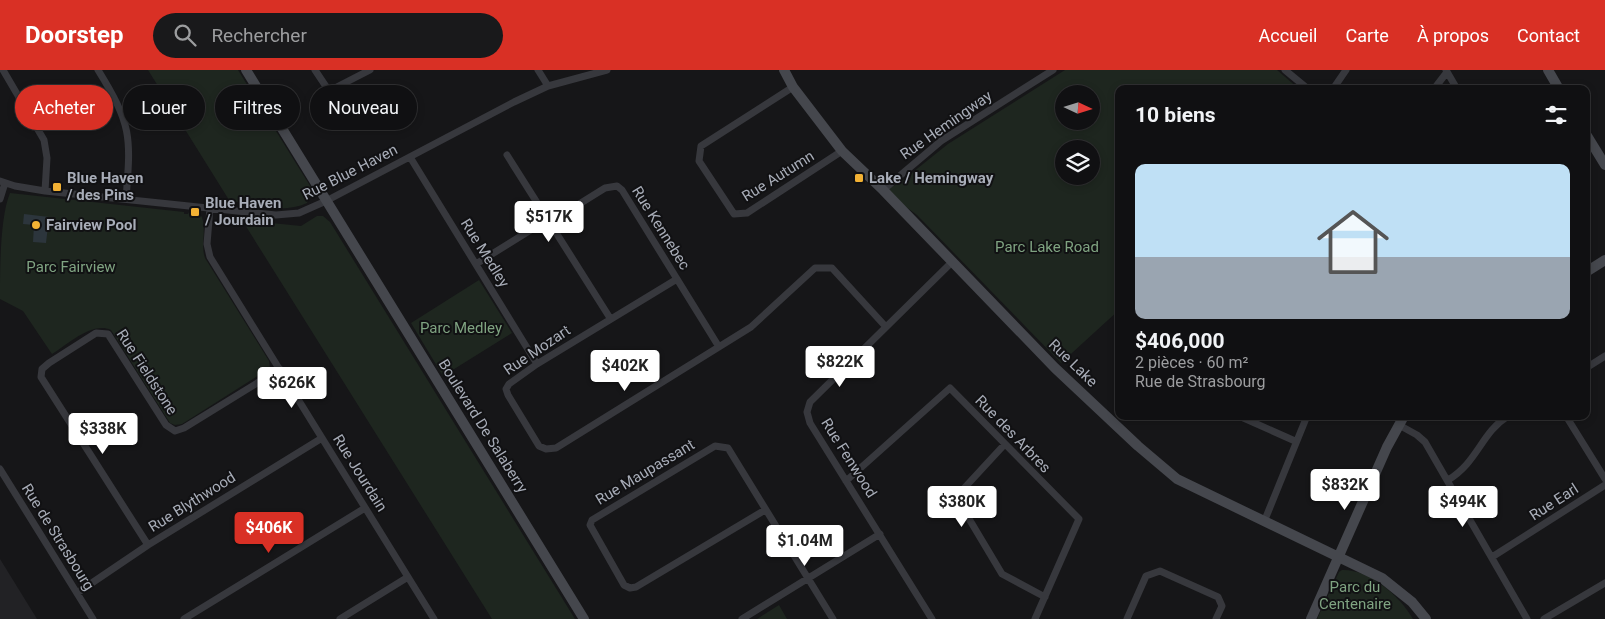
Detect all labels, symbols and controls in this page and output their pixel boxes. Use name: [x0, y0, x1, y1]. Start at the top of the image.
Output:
search box: [153, 13, 503, 58]
text: Doorstep: [25, 21, 123, 49]
icon: search: [171, 21, 199, 49]
text: Rechercher: [211, 24, 307, 47]
text: Accueil: [1259, 25, 1317, 46]
text: Carte: [1345, 25, 1389, 46]
text: À propos: [1417, 25, 1489, 46]
text: Contact: [1517, 25, 1580, 46]
chip: Acheter: [15, 85, 113, 130]
chip: Louer: [123, 85, 205, 130]
chip: Filtres: [215, 85, 300, 130]
chip: Nouveau: [310, 85, 417, 130]
north arrow: [1055, 85, 1100, 130]
map controls: [1055, 85, 1100, 185]
street label: Rue Hemingway: [897, 87, 995, 163]
icon: filters: [1542, 101, 1570, 129]
text: 10 biens: [1135, 103, 1216, 127]
street label: Rue Blue Haven: [299, 140, 401, 204]
button: layers: [1055, 140, 1100, 185]
street label: Rue Autumn: [739, 147, 817, 205]
place label: Blue Haven / des Pins: [66, 169, 143, 204]
place label: Lake / Hemingway: [869, 169, 994, 187]
marker: Lake / Hemingway: [853, 172, 865, 184]
marker: Blue Haven / des Pins: [51, 181, 63, 193]
street label: Rue Kennebec: [628, 183, 694, 273]
place label: Blue Haven / Jourdain: [204, 194, 281, 229]
icon: home: [1308, 197, 1398, 287]
pin: $517K: [514, 200, 584, 243]
marker: Blue Haven / Jourdain: [189, 206, 201, 218]
text: $517K: [526, 207, 572, 226]
street label: Rue Medley: [457, 215, 513, 291]
place label: Fairview Pool: [46, 216, 137, 234]
marker: Fairview Pool: [30, 219, 42, 231]
park label: Parc Lake Road: [995, 238, 1099, 256]
park label: Parc Fairview: [26, 258, 116, 276]
park label: Parc Medley: [420, 319, 502, 337]
street label: Rue Mozart: [500, 321, 574, 379]
street label: Rue Fieldstone: [113, 326, 181, 418]
text: $406,000: [1135, 329, 1225, 353]
street label: Rue Lake: [1045, 335, 1101, 391]
pin: $822K: [805, 346, 875, 388]
pin: $402K: [590, 350, 660, 392]
text: $822K: [817, 352, 863, 371]
text: 2 pièces · 60 m²: [1135, 353, 1248, 372]
street label: Boulevard De Salaberry: [434, 356, 532, 496]
text: $402K: [602, 356, 648, 375]
pin: $626K: [257, 366, 327, 409]
text: Rue de Strasbourg: [1135, 372, 1266, 391]
text: $626K: [269, 373, 315, 392]
street label: Rue des Arbres: [971, 391, 1055, 477]
pin: $338K: [68, 412, 138, 455]
street label: Rue Fenwood: [817, 415, 881, 501]
text: $338K: [80, 419, 126, 438]
street label: Rue Jourdain: [329, 431, 391, 515]
street label: Rue Maupassant: [592, 435, 698, 509]
street label: Rue Blythwood: [145, 468, 239, 536]
pin: $832K: [1310, 468, 1380, 511]
text: $832K: [1322, 475, 1368, 494]
street label: Rue de Strasbourg: [18, 480, 98, 594]
street label: Rue Earl: [1526, 480, 1582, 524]
pin: $380K: [927, 486, 997, 528]
pin: $494K: [1428, 486, 1498, 528]
text: $380K: [939, 492, 985, 511]
text: $494K: [1440, 492, 1486, 511]
pin: $406K: [234, 512, 304, 554]
text: $406K: [246, 518, 292, 537]
pin: $1.04M: [764, 524, 846, 567]
text: $1.04M: [777, 531, 833, 550]
park label: Parc du Centenaire: [1319, 578, 1391, 613]

